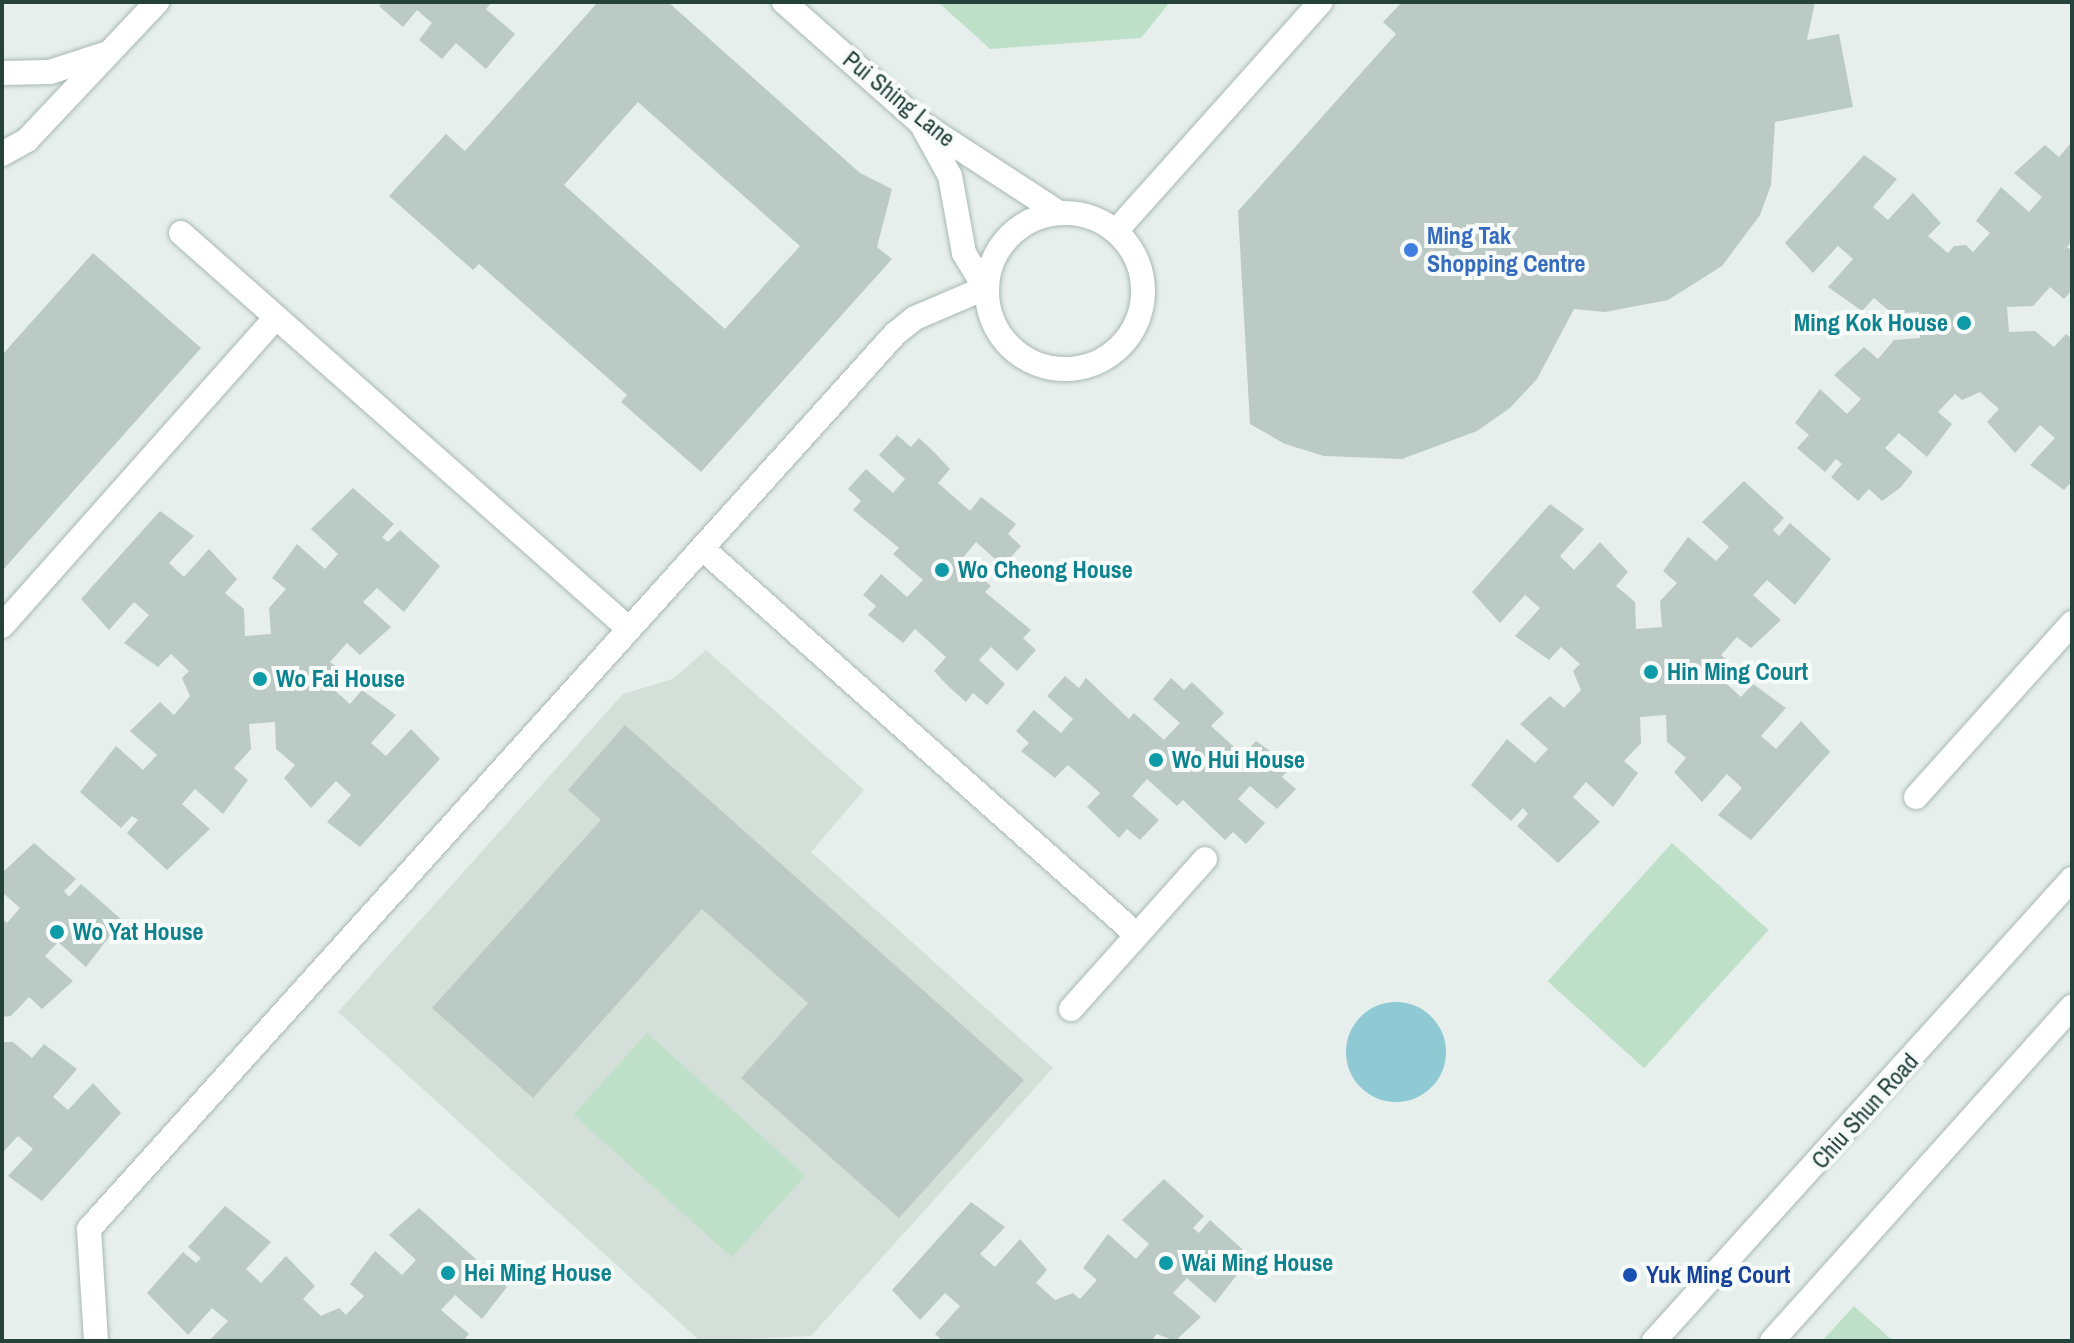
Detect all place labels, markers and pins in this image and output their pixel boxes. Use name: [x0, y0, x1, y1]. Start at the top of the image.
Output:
place label: Ming Tak Shopping Centre: [1427, 222, 1586, 278]
marker: Ming Tak Shopping Centre: [1402, 241, 1420, 259]
place label: Ming Kok House: [1794, 309, 1948, 337]
marker: Ming Kok House: [1955, 314, 1973, 332]
place label: Wo Cheong House: [958, 556, 1133, 584]
marker: Wo Cheong House: [933, 561, 951, 579]
place label: Hin Ming Court: [1667, 658, 1808, 686]
marker: Hin Ming Court: [1642, 663, 1660, 681]
place label: Wo Fai House: [276, 665, 405, 693]
marker: Wo Fai House: [251, 670, 269, 688]
place label: Wo Hui House: [1172, 746, 1305, 774]
marker: Wo Hui House: [1147, 751, 1165, 769]
place label: Wo Yat House: [73, 918, 204, 946]
marker: Wo Yat House: [48, 923, 66, 941]
place label: Wai Ming House: [1182, 1249, 1333, 1277]
marker: Wai Ming House: [1157, 1254, 1175, 1272]
place label: Hei Ming House: [464, 1259, 612, 1287]
place label: Yuk Ming Court: [1646, 1261, 1790, 1289]
marker: Hei Ming House: [439, 1264, 457, 1282]
marker: Yuk Ming Court: [1621, 1266, 1639, 1284]

